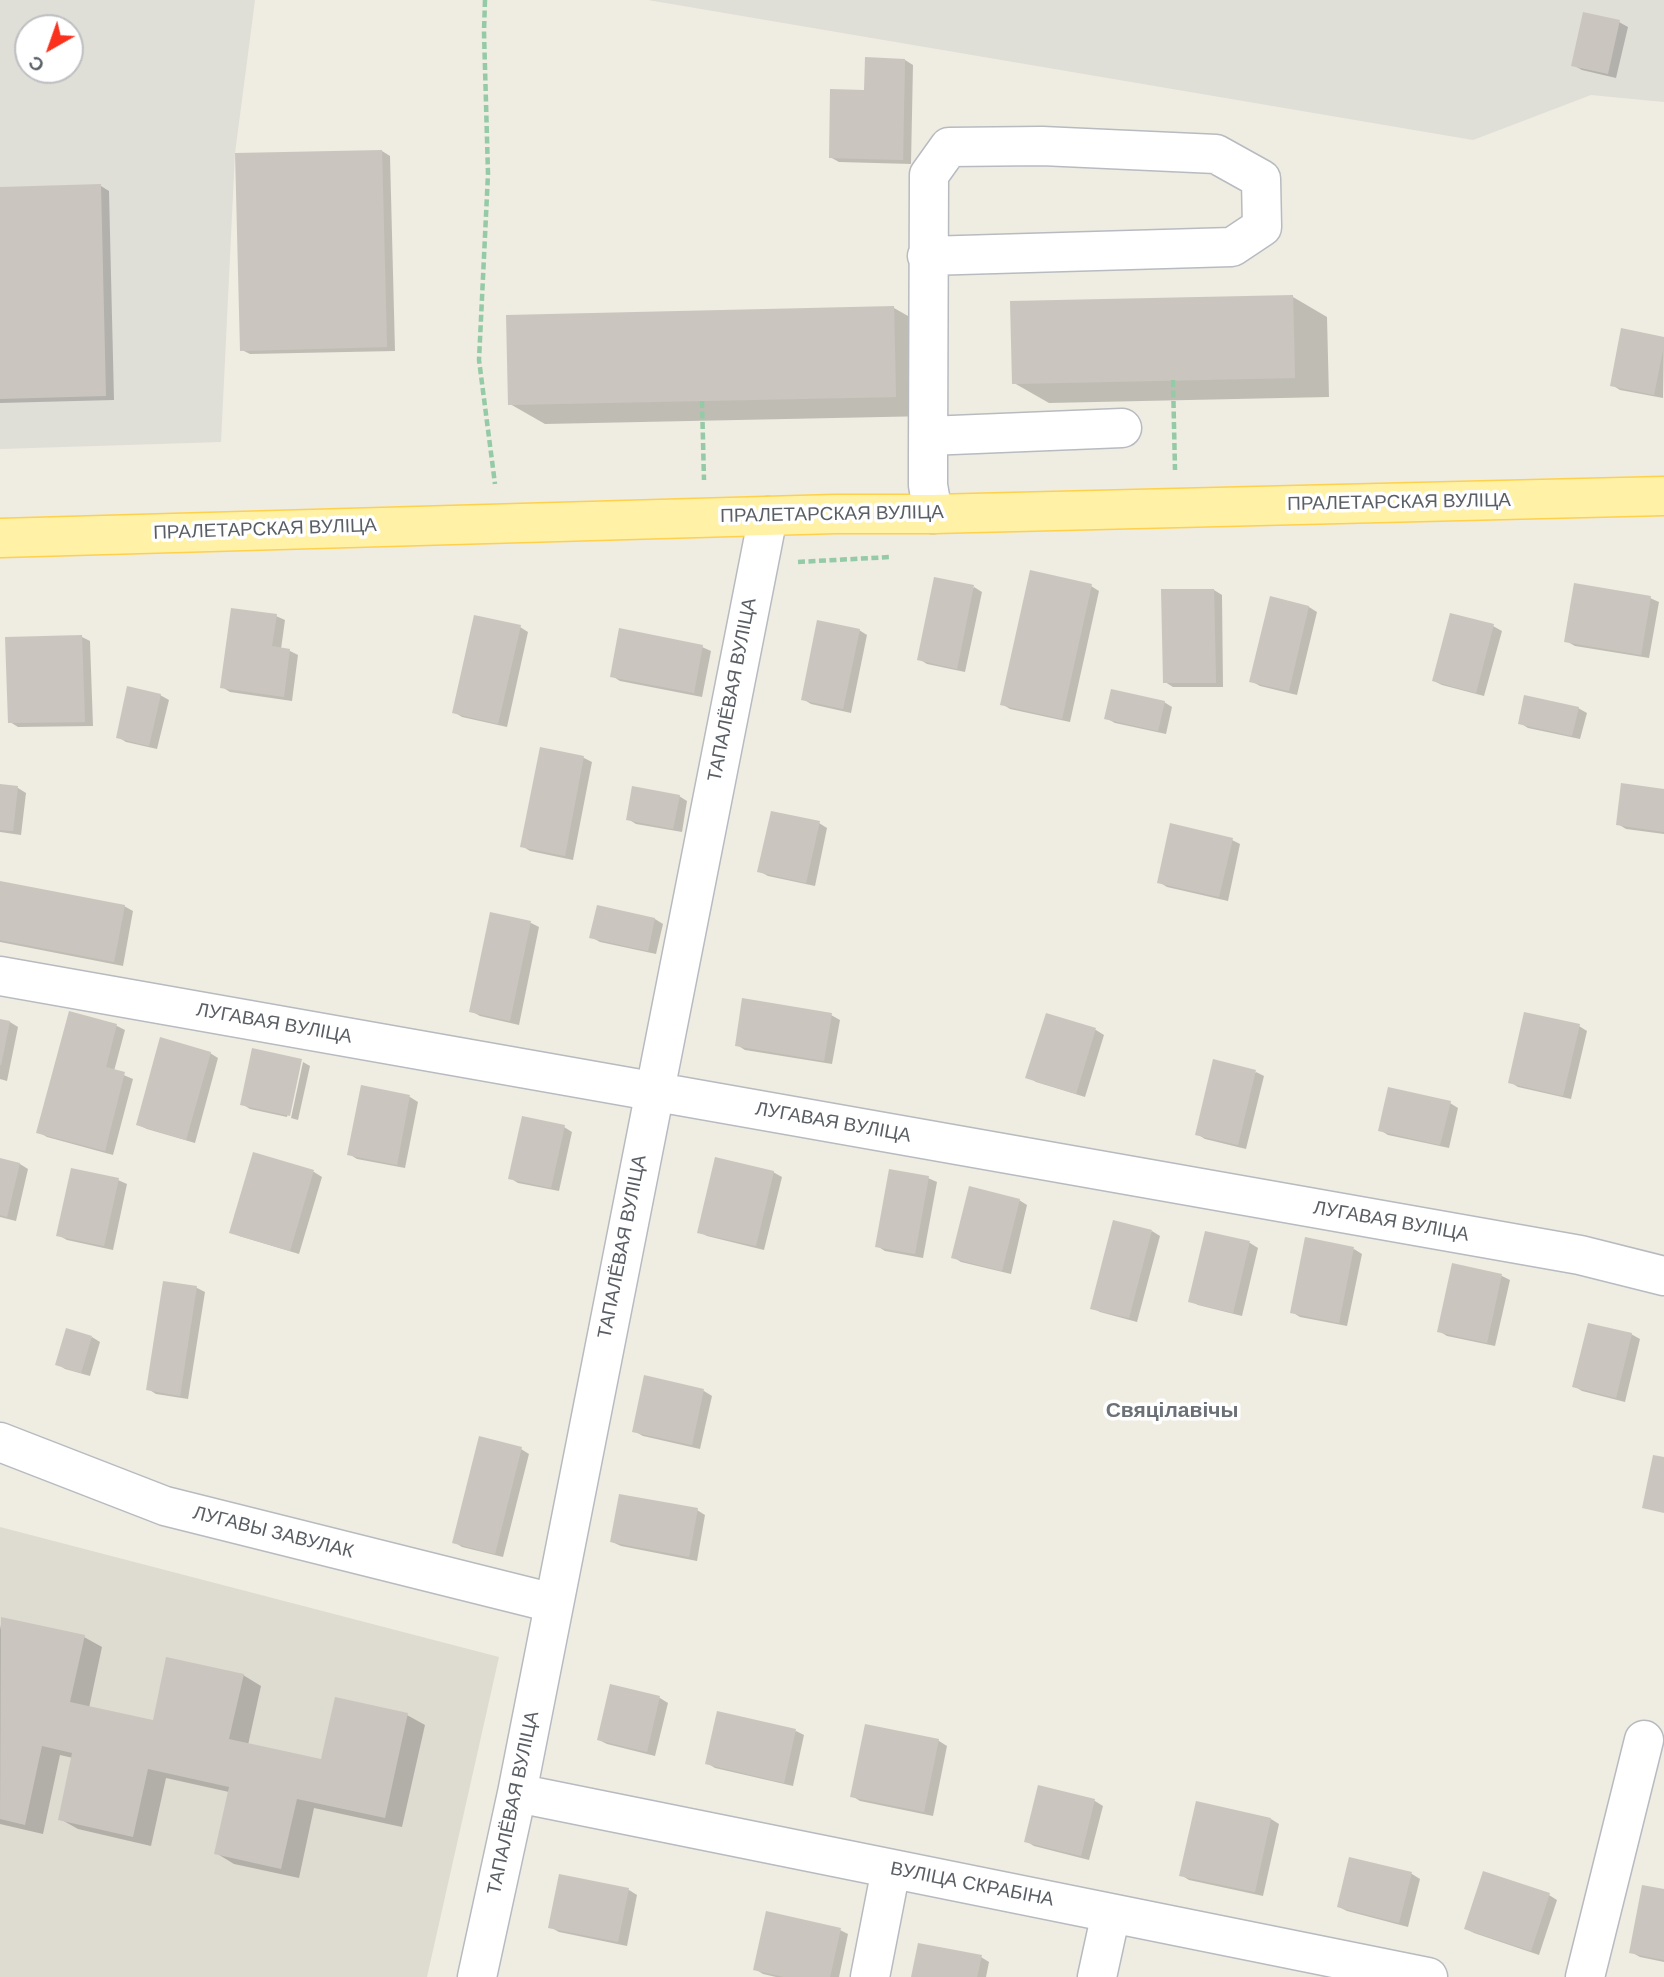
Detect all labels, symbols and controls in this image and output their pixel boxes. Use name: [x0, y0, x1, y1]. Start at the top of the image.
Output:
north arrow: [14, 14, 84, 84]
text: С: [23, 50, 50, 78]
street label: ПРАЛЕТАРСКАЯ ВУЛІЦА: [1287, 490, 1511, 516]
street label: ПРАЛЕТАРСКАЯ ВУЛІЦА: [720, 502, 944, 528]
street label: ПРАЛЕТАРСКАЯ ВУЛІЦА: [153, 515, 377, 545]
street label: ТАПАЛЁВАЯ ВУЛІЦА: [704, 596, 762, 784]
street label: ЛУГАВАЯ ВУЛІЦА: [194, 999, 354, 1049]
street label: ЛУГАВАЯ ВУЛІЦА: [753, 1098, 913, 1148]
street label: ТАПАЛЁВАЯ ВУЛІЦА: [594, 1153, 652, 1341]
street label: ЛУГАВАЯ ВУЛІЦА: [1311, 1197, 1471, 1247]
district label: Свяцілавічы: [1106, 1398, 1238, 1424]
street label: ЛУГАВЫ ЗАВУЛАК: [190, 1502, 356, 1564]
street label: ТАПАЛЁВАЯ ВУЛІЦА: [483, 1709, 545, 1897]
street label: ВУЛІЦА СКРАБІНА: [888, 1858, 1056, 1912]

